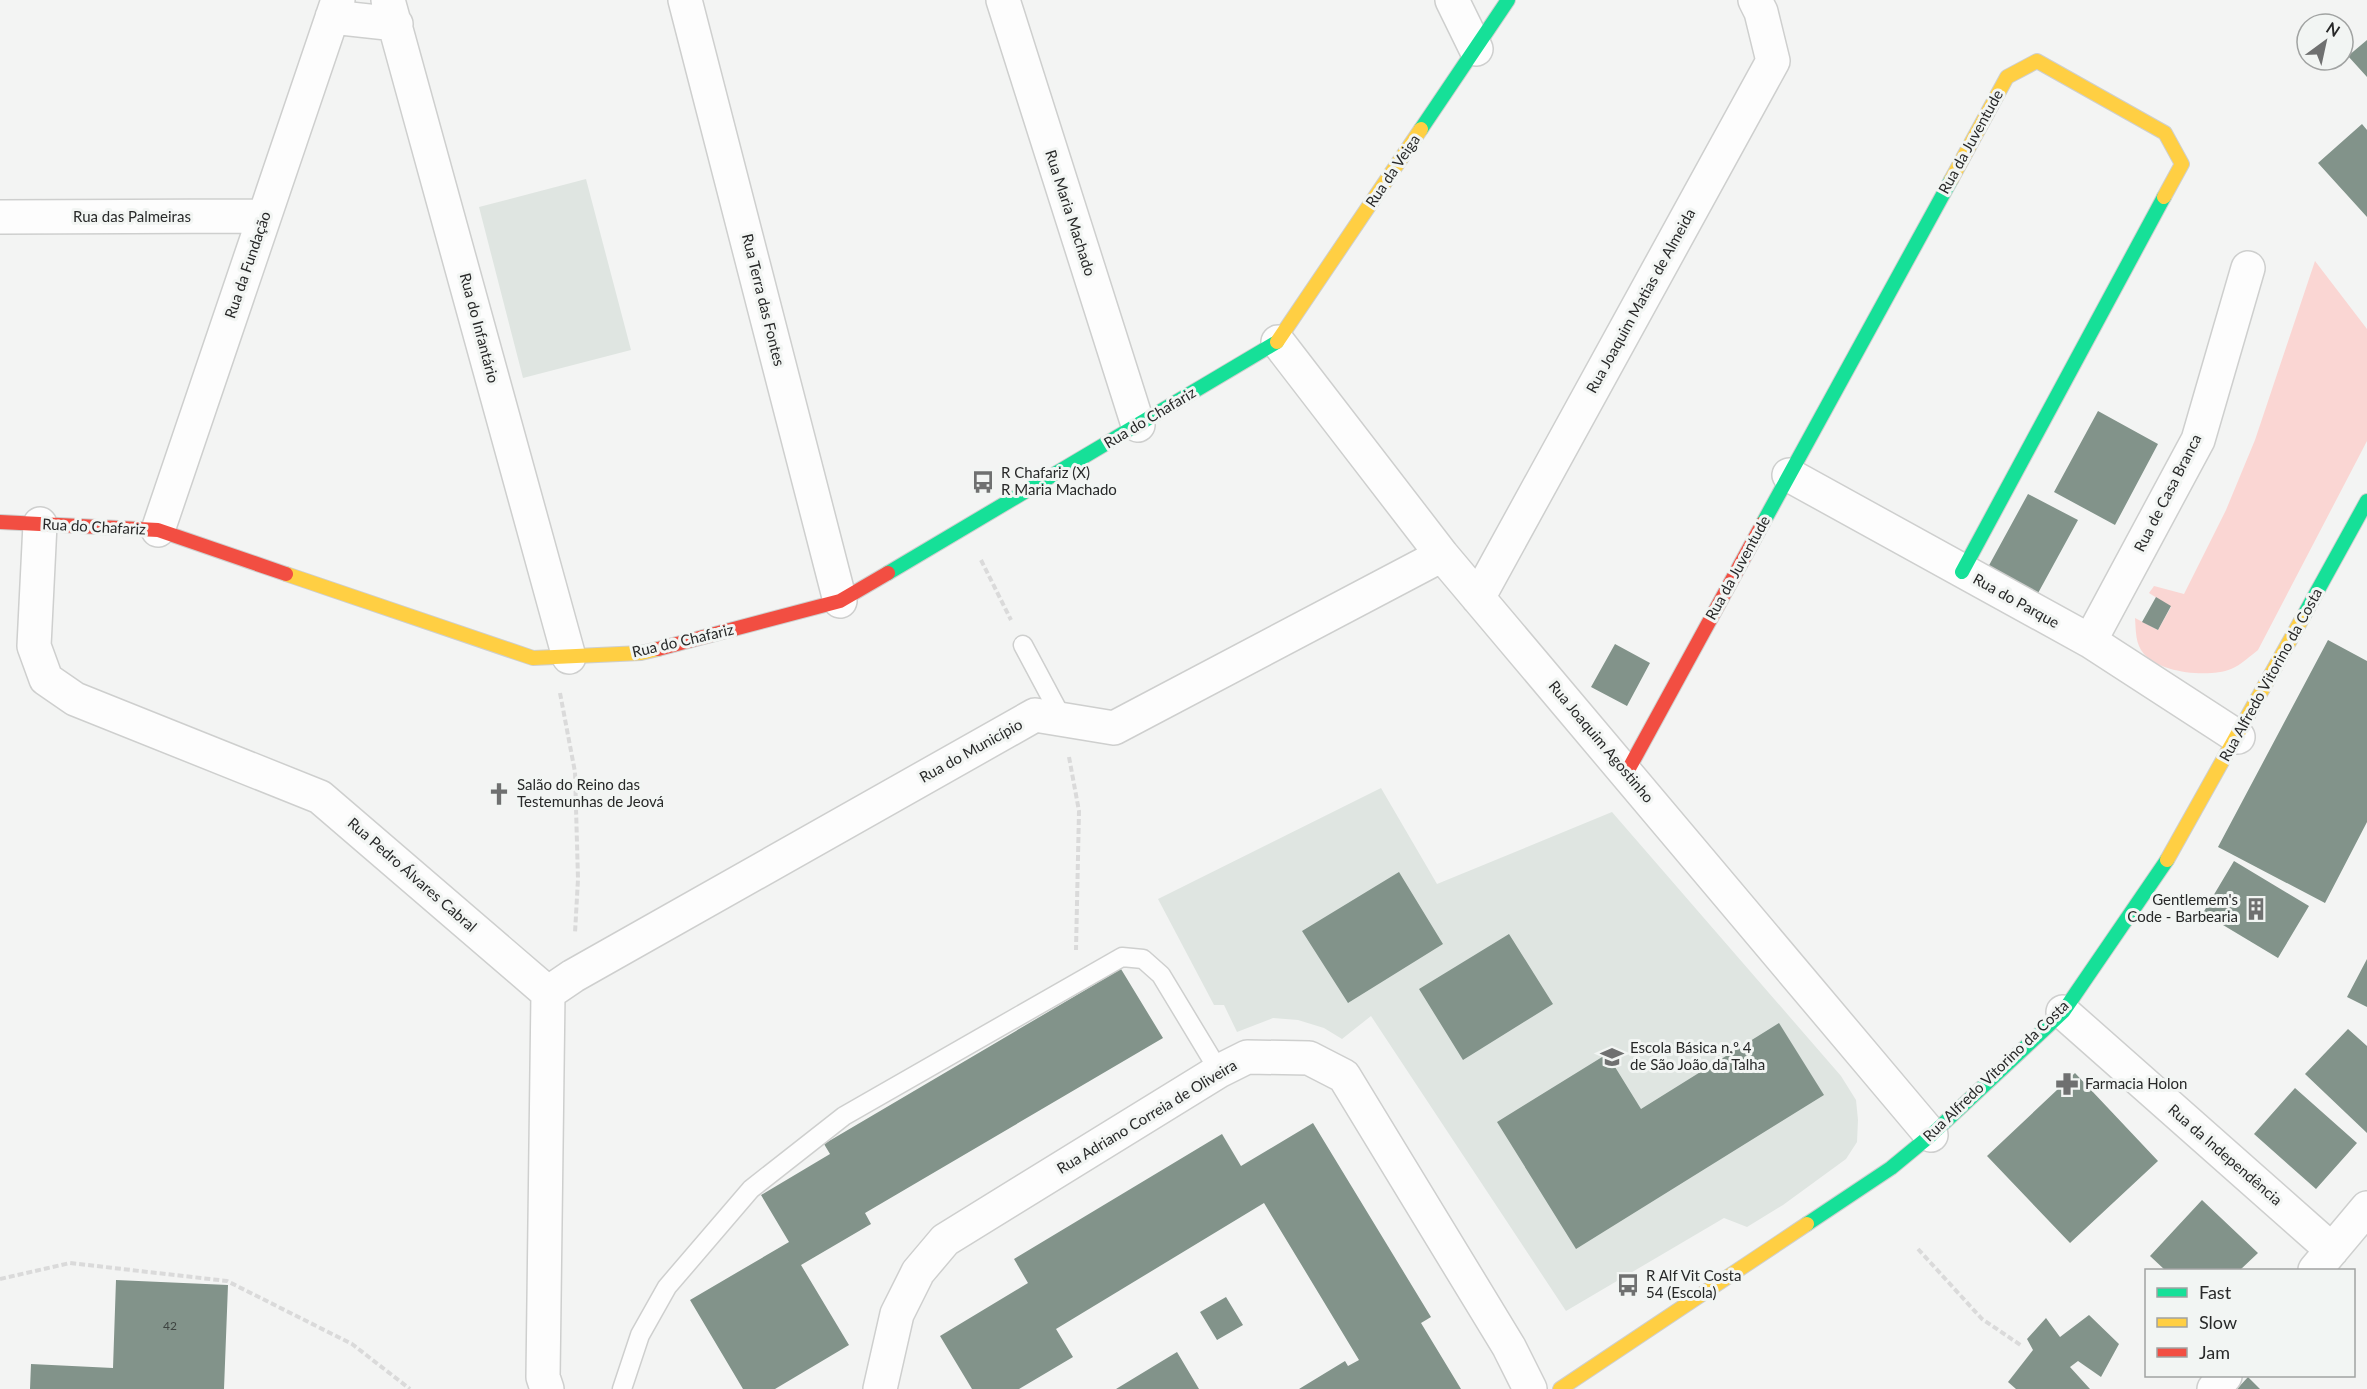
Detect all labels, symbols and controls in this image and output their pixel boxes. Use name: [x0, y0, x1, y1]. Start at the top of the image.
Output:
north arrow: [2295, 12, 2355, 72]
text: N: [2323, 18, 2344, 40]
street label: Rua da Juventude: [1934, 86, 2006, 197]
street label: Rua da Veiga: [1361, 131, 1423, 210]
street label: Rua Maria Machado: [1042, 147, 1100, 278]
street label: Rua Joaquim Matias de Almeida: [1582, 205, 1698, 396]
street label: Rua das Palmeiras: [73, 207, 191, 225]
street label: Rua da Fundação: [220, 209, 274, 321]
street label: Rua Terra das Fontes: [739, 232, 789, 368]
street label: Rua do Infantário: [457, 271, 503, 385]
street label: Rua do Chafariz: [1100, 383, 1199, 452]
street label: Rua de Casa Branca: [2130, 431, 2205, 554]
place label: R Chafariz (X) R Maria Machado: [1001, 463, 1117, 498]
bus stop icon: R Chafariz (X) R Maria Machado: [970, 469, 996, 495]
street label: Rua da Juventude: [1701, 512, 1773, 623]
street label: Rua do Chafariz: [42, 514, 147, 538]
street label: Rua do Parque: [1970, 569, 2063, 631]
street label: Rua Alfredo Vitorino da Costa: [2215, 585, 2325, 764]
street label: Rua do Chafariz: [630, 620, 736, 660]
street label: Rua Joaquim Agostinho: [1545, 677, 1658, 806]
street label: Rua do Município: [916, 714, 1025, 786]
place label: Salão do Reino das Testemunhas de Jeová: [517, 775, 664, 810]
church icon: Salão do Reino das Testemunhas de Jeová: [486, 781, 512, 807]
street label: Rua Pedro Álvares Cabral: [344, 813, 481, 935]
place label: Gentlemem's Code - Barbearia: [2127, 890, 2238, 925]
building icon: Gentlemem's Code - Barbearia: [2243, 896, 2269, 922]
street label: Rua Alfredo Vitorino da Costa: [1919, 996, 2072, 1145]
place label: Escola Básica n.º 4 de São João da Talha: [1630, 1038, 1765, 1073]
school or university icon: Escola Básica n.º 4 de São João da Talha: [1599, 1044, 1625, 1070]
street label: Rua Adriano Correia de Oliveira: [1053, 1055, 1240, 1177]
pharmacy icon: Farmacia Holon: [2054, 1071, 2080, 1097]
place label: Farmacia Holon: [2085, 1074, 2187, 1092]
street label: Rua da Independência: [2165, 1100, 2286, 1209]
place label: R Alf Vit Costa 54 (Escola): [1646, 1266, 1741, 1301]
legend: [2145, 1269, 2355, 1377]
bus stop icon: R Alf Vit Costa 54 (Escola): [1615, 1272, 1641, 1298]
text: Fast: [2199, 1281, 2232, 1303]
text: Slow: [2199, 1311, 2237, 1333]
house number: 42: [163, 1318, 177, 1333]
text: Jam: [2199, 1341, 2230, 1363]

